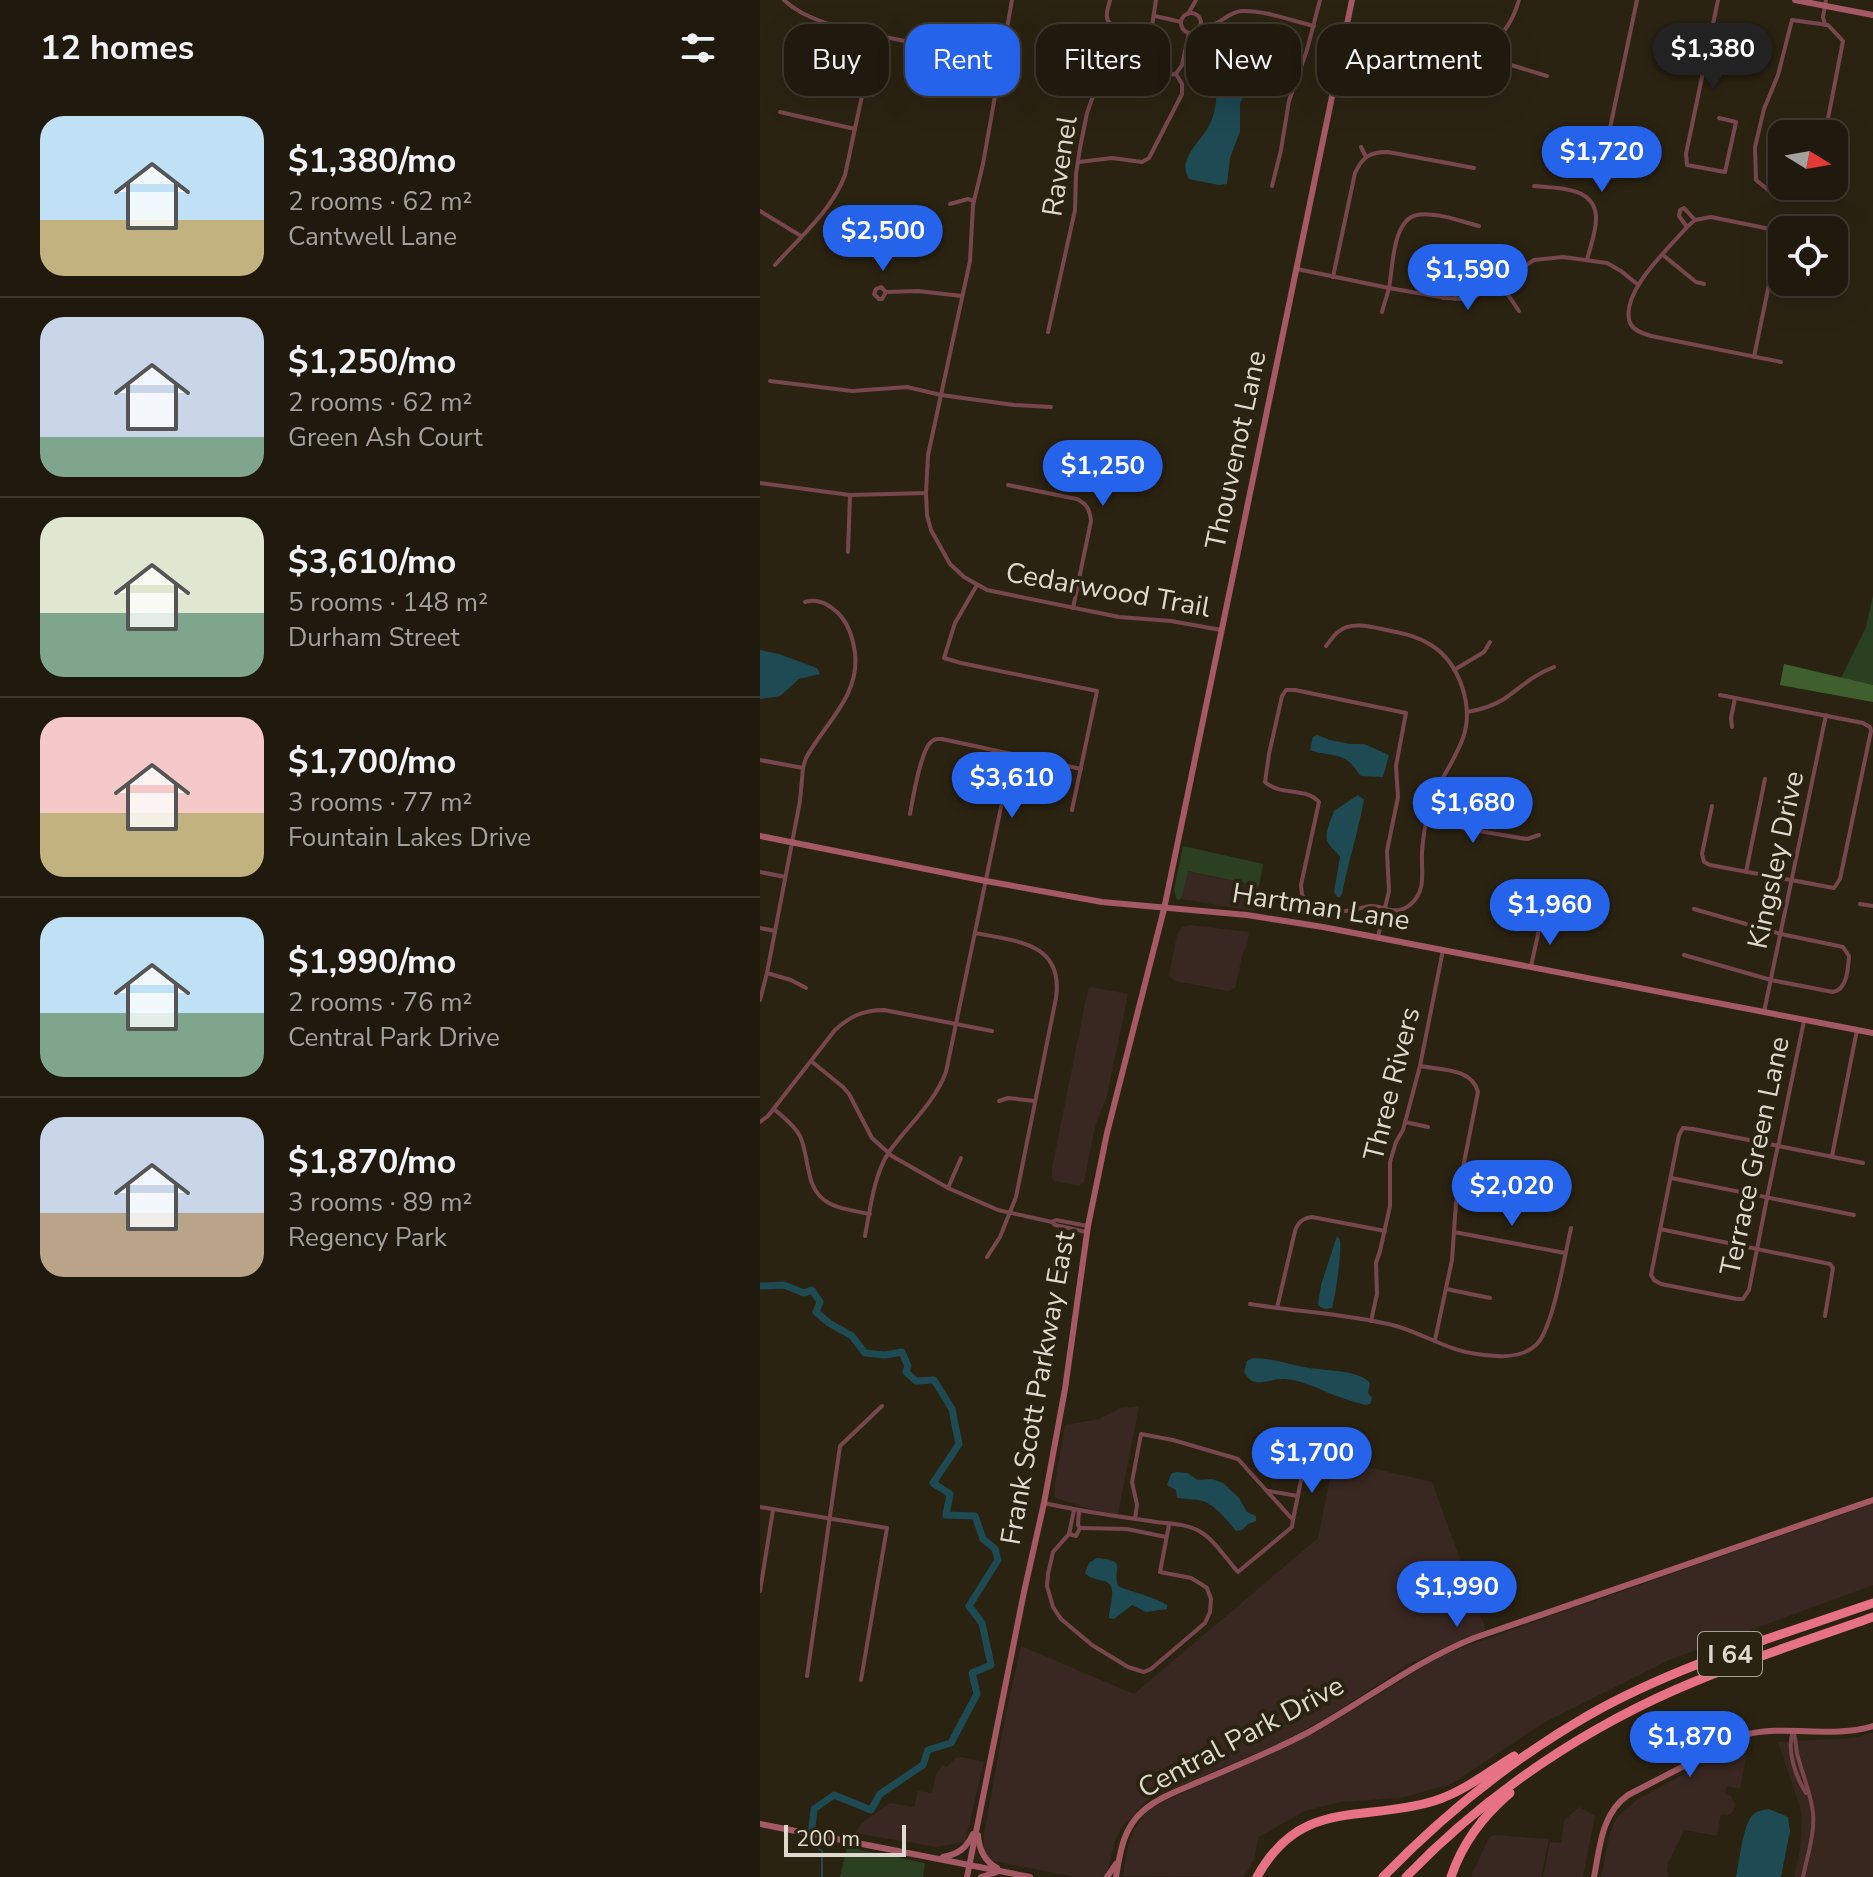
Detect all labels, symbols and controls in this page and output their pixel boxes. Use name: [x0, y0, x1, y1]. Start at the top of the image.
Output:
pin: $1,380: [1648, 23, 1778, 91]
chip: Buy: [784, 24, 889, 96]
chip: Rent: [905, 24, 1020, 96]
chip: Filters: [1036, 24, 1170, 96]
chip: New: [1186, 24, 1301, 96]
chip: Apartment: [1317, 24, 1510, 96]
text: 12 homes: [40, 25, 194, 71]
icon: filters: [676, 26, 720, 70]
text: $1,380: [1671, 31, 1755, 66]
street label: Ravenel: [1033, 112, 1087, 219]
north arrow: [1768, 120, 1848, 200]
map controls: [1768, 120, 1848, 296]
pin: $1,720: [1537, 126, 1667, 194]
text: $1,720: [1560, 134, 1644, 169]
text: $1,380/mo: [288, 138, 456, 184]
icon: home: [104, 148, 200, 244]
text: 2 rooms · 62 m²: [288, 184, 472, 219]
pin: $2,500: [818, 205, 948, 273]
text: $2,500: [841, 213, 925, 248]
button: locate: [1768, 216, 1848, 296]
text: Cantwell Lane: [288, 219, 457, 254]
pin: $1,590: [1403, 244, 1533, 312]
text: $1,590: [1426, 252, 1510, 287]
text: $1,250/mo: [288, 339, 456, 385]
street label: Thouvenot Lane: [1196, 347, 1276, 553]
icon: home: [104, 349, 200, 445]
text: 2 rooms · 62 m²: [288, 385, 472, 420]
text: Green Ash Court: [288, 420, 483, 455]
pin: $1,250: [1038, 440, 1168, 508]
text: $1,250: [1061, 448, 1145, 483]
text: $3,610/mo: [288, 539, 456, 585]
icon: home: [104, 549, 200, 645]
street label: Cedarwood Trail: [1003, 553, 1214, 627]
text: 5 rooms · 148 m²: [288, 585, 488, 620]
text: Durham Street: [288, 620, 460, 655]
text: $1,700/mo: [288, 739, 456, 785]
icon: home: [104, 749, 200, 845]
pin: $3,610: [947, 752, 1077, 820]
text: $3,610: [970, 760, 1054, 795]
street label: Kingsley Drive: [1739, 768, 1813, 952]
pin: $1,680: [1408, 777, 1538, 845]
text: 3 rooms · 77 m²: [288, 785, 472, 820]
text: $1,680: [1431, 785, 1515, 820]
text: Fountain Lakes Drive: [288, 820, 531, 855]
street label: Hartman Lane: [1229, 874, 1413, 940]
pin: $1,960: [1485, 879, 1615, 947]
text: $1,960: [1508, 887, 1592, 922]
text: $1,990/mo: [288, 939, 456, 985]
icon: home: [104, 949, 200, 1045]
text: 2 rooms · 76 m²: [288, 985, 472, 1020]
street label: Three Rivers: [1355, 1003, 1429, 1165]
text: Central Park Drive: [288, 1020, 500, 1055]
street label: Terrace Green Lane: [1711, 1033, 1799, 1279]
text: $1,870/mo: [288, 1139, 456, 1185]
icon: home: [104, 1149, 200, 1245]
pin: $2,020: [1447, 1160, 1577, 1228]
text: $2,020: [1470, 1168, 1554, 1203]
text: 3 rooms · 89 m²: [288, 1185, 472, 1220]
text: Regency Park: [288, 1220, 447, 1255]
street label: Frank Scott Parkway East: [992, 1228, 1084, 1548]
pin: $1,700: [1247, 1427, 1377, 1495]
text: $1,700: [1270, 1435, 1354, 1470]
pin: $1,990: [1392, 1561, 1522, 1629]
text: $1,990: [1415, 1569, 1499, 1604]
road number: I 64: [1698, 1632, 1762, 1676]
street label: Central Park Drive: [1131, 1667, 1351, 1807]
pin: $1,870: [1625, 1711, 1755, 1779]
text: $1,870: [1648, 1719, 1732, 1754]
scale bar: [784, 1821, 906, 1857]
text: 200 m: [796, 1824, 860, 1854]

